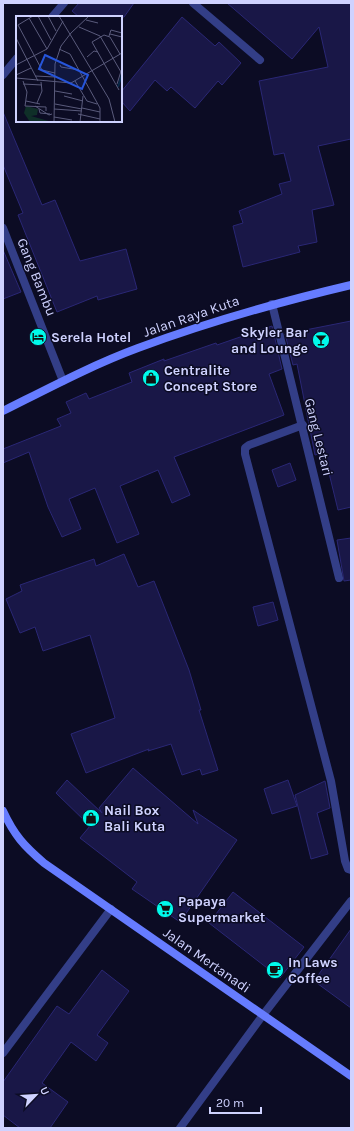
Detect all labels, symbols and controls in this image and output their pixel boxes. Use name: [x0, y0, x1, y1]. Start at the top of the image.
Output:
inset map: [16, 16, 122, 122]
street label: Gang Bambu: [13, 236, 60, 319]
street label: Jalan Raya Kuta: [141, 292, 241, 341]
place label: Skyler Bar and Lounge: [231, 324, 309, 357]
hotel icon: Serela Hotel: [28, 327, 48, 347]
place label: Serela Hotel: [51, 329, 131, 346]
bar icon: Skyler Bar and Lounge: [311, 330, 331, 350]
place label: Centralite Concept Store: [164, 362, 257, 395]
shop icon: Centralite Concept Store: [141, 368, 161, 388]
street label: Gang Lestari: [301, 396, 336, 478]
place label: Nail Box Bali Kuta: [104, 802, 165, 835]
shop icon: Nail Box Bali Kuta: [81, 808, 101, 828]
place label: Papaya Supermarket: [178, 893, 266, 926]
supermarket icon: Papaya Supermarket: [155, 899, 175, 919]
street label: Jalan Mertanadi: [160, 924, 254, 997]
place label: In Laws Coffee: [288, 954, 338, 987]
cafe icon: In Laws Coffee: [265, 960, 285, 980]
north arrow: [16, 1075, 56, 1115]
text: U: [37, 1085, 52, 1097]
scale bar: [210, 1089, 261, 1115]
text: 20 m: [216, 1096, 244, 1110]

